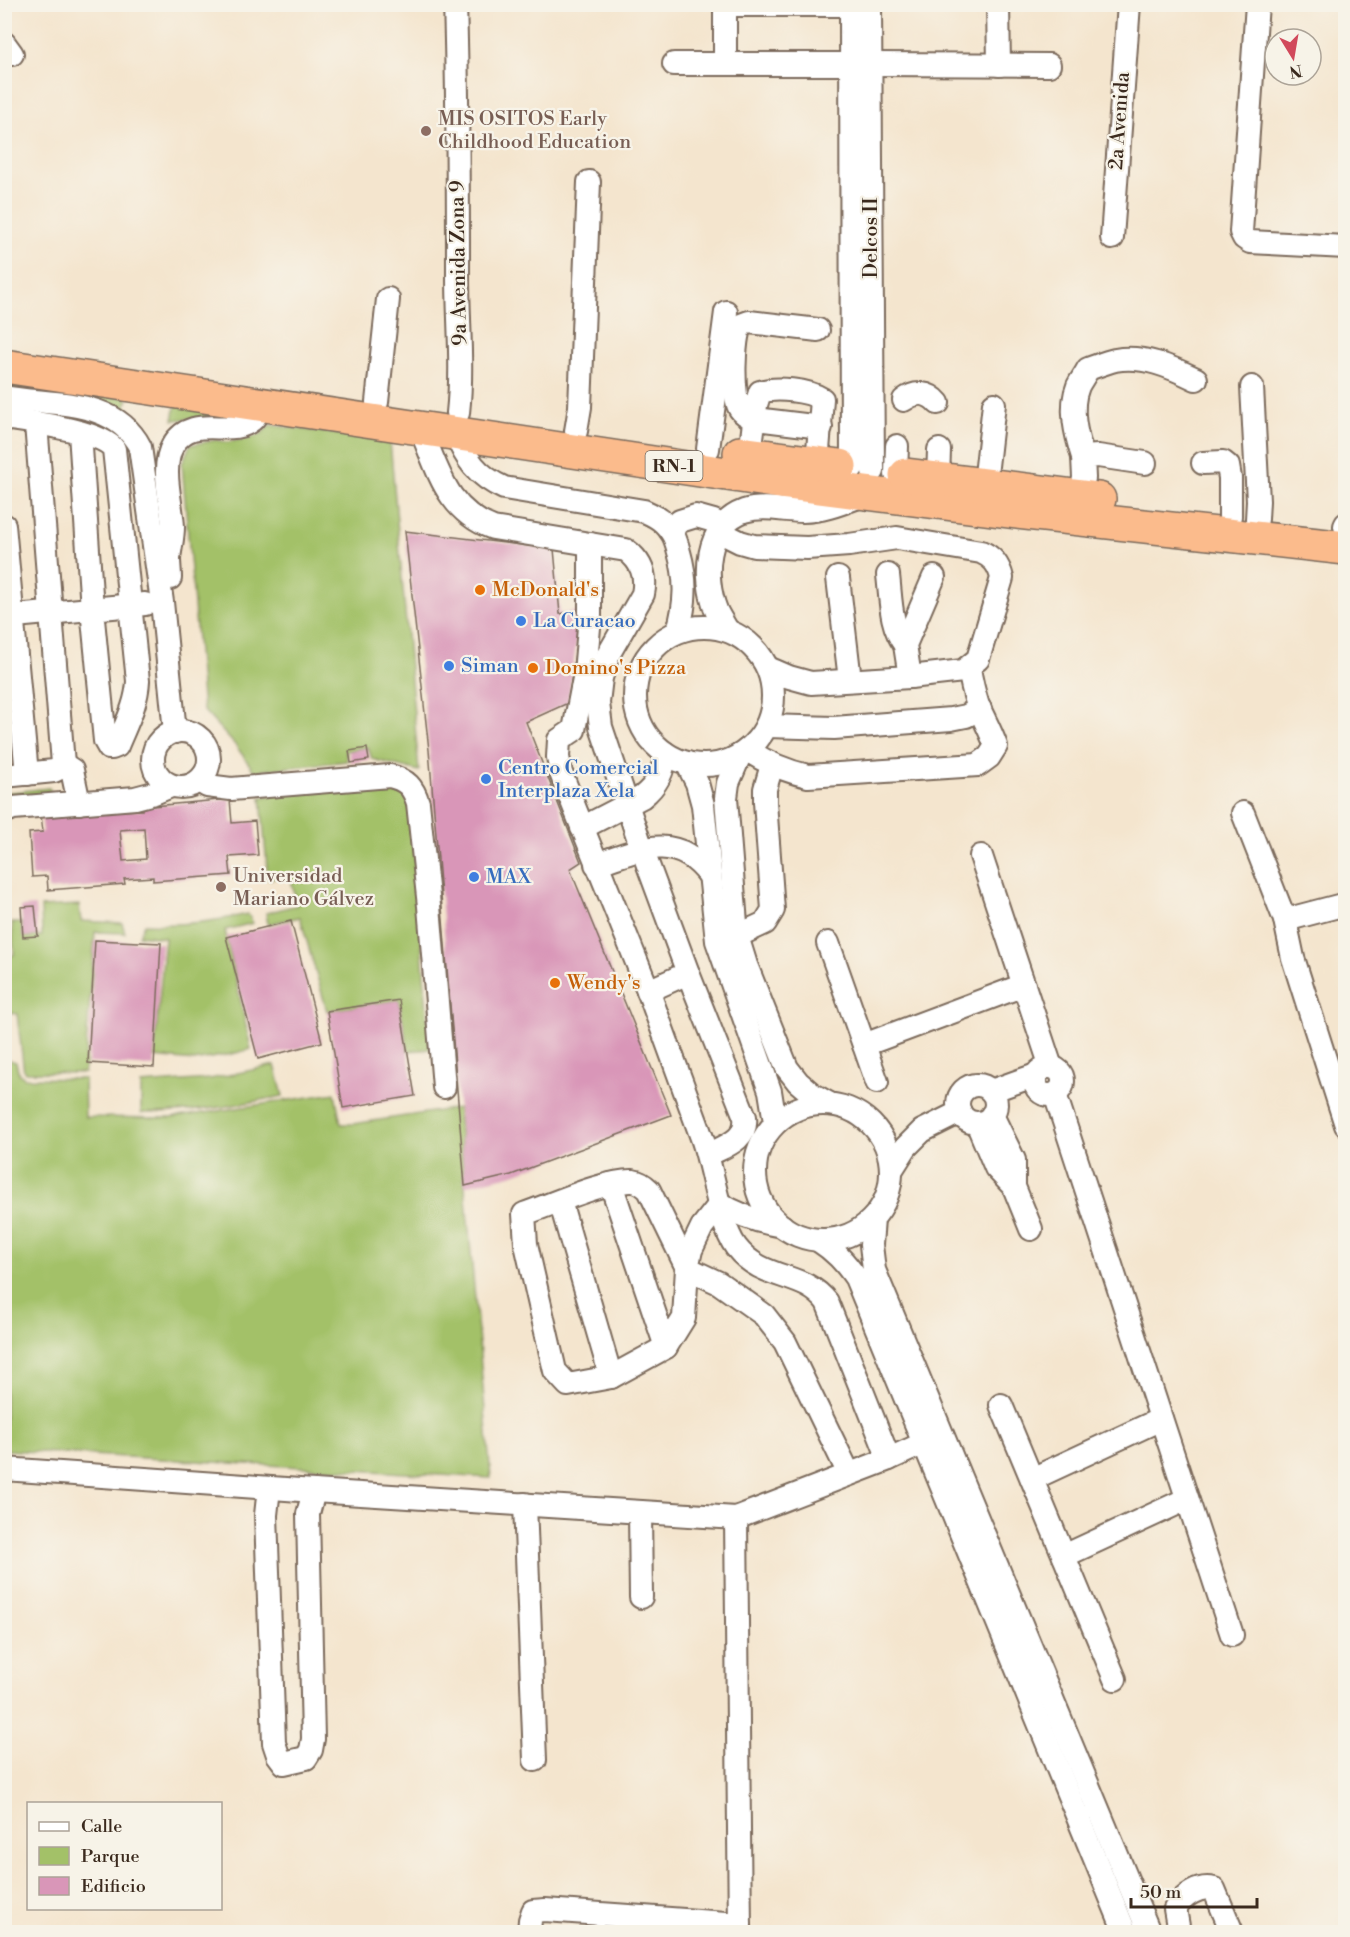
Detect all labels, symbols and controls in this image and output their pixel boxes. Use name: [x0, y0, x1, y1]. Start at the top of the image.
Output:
north arrow: [1263, 27, 1323, 87]
text: N: [1287, 60, 1304, 82]
street label: 2a Avenida: [1104, 70, 1136, 171]
place label: MIS OSITOS Early Childhood Education: [438, 107, 631, 155]
marker: MIS OSITOS Early Childhood Education: [419, 124, 433, 138]
street label: 9a Avenida Zona 9: [445, 180, 473, 346]
street label: Delcos II: [859, 197, 884, 278]
road number: RN-1: [646, 451, 702, 481]
place label: McDonald's: [492, 578, 599, 603]
marker: McDonald's: [473, 583, 487, 597]
place label: La Curacao: [533, 609, 636, 634]
marker: La Curacao: [514, 614, 528, 628]
place label: Siman: [461, 654, 519, 679]
place label: Domino's Pizza: [545, 656, 687, 681]
marker: Siman: [442, 659, 456, 673]
marker: Domino's Pizza: [526, 661, 540, 675]
place label: Centro Comercial Interplaza Xela: [498, 756, 658, 804]
marker: Centro Comercial Interplaza Xela: [479, 772, 493, 786]
place label: Universidad Mariano Gálvez: [233, 864, 374, 912]
place label: MAX: [486, 865, 531, 890]
marker: MAX: [467, 870, 481, 884]
marker: Universidad Mariano Gálvez: [214, 880, 228, 894]
place label: Wendy's: [566, 971, 640, 996]
marker: Wendy's: [548, 976, 562, 990]
legend: [27, 1802, 222, 1910]
text: Calle: [81, 1815, 122, 1838]
text: Parque: [81, 1845, 140, 1868]
scale bar: [1131, 1871, 1257, 1909]
text: Edificio: [81, 1875, 146, 1898]
text: 50 m: [1140, 1881, 1182, 1904]

